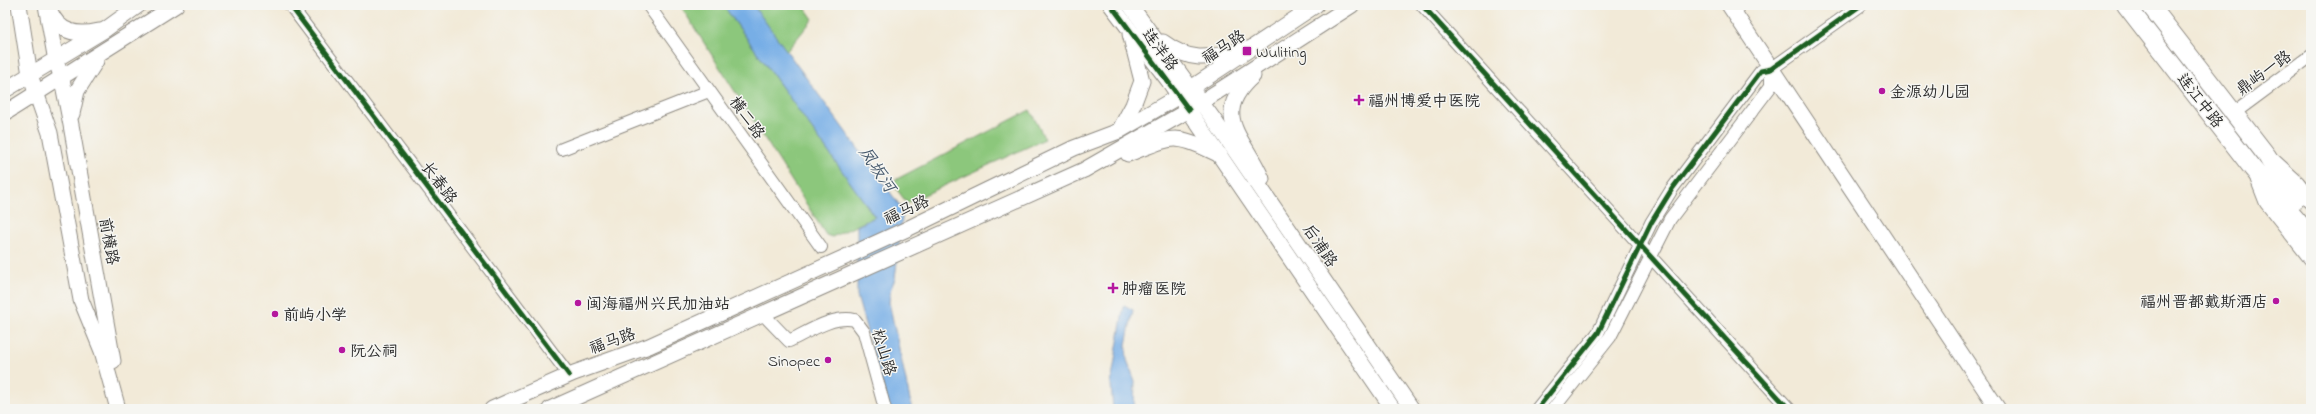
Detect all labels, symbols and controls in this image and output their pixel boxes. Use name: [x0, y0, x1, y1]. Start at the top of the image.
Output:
street label: 连洋路: [1135, 24, 1183, 77]
street label: 福马路: [1197, 25, 1251, 71]
place label: Wuliting: [1256, 41, 1306, 65]
marker: Wuliting: [1241, 45, 1253, 57]
street label: 鼎屿一路: [2231, 45, 2297, 102]
street label: 连江中路: [2170, 69, 2229, 134]
place label: 金源幼儿园: [1890, 81, 1970, 105]
marker: 金源幼儿园: [1877, 86, 1887, 96]
place label: 福州博爱中医院: [1368, 90, 1480, 114]
street label: 横二路: [723, 92, 770, 145]
marker: 福州博爱中医院: [1353, 94, 1365, 106]
water label: 凤坂河: [852, 142, 903, 200]
street label: 长春路: [414, 157, 462, 210]
street label: 福马路: [880, 190, 934, 232]
street label: 前横路: [92, 216, 124, 267]
street label: 后浦路: [1296, 220, 1343, 273]
place label: 肿瘤医院: [1122, 278, 1186, 302]
marker: 肿瘤医院: [1107, 282, 1119, 294]
place label: 福州晋都戴斯酒店: [2140, 291, 2268, 315]
place label: 闽海福州兴民加油站: [586, 293, 730, 317]
marker: 福州晋都戴斯酒店: [2271, 296, 2281, 306]
marker: 闽海福州兴民加油站: [573, 298, 583, 308]
place label: 前屿小学: [283, 304, 347, 328]
marker: 前屿小学: [270, 309, 280, 319]
street label: 福马路: [586, 322, 639, 361]
street label: 松山路: [865, 326, 902, 379]
place label: 阮公祠: [350, 340, 398, 364]
marker: 阮公祠: [337, 345, 347, 355]
place label: Sinopec: [768, 350, 821, 374]
marker: Sinopec: [823, 355, 833, 365]

